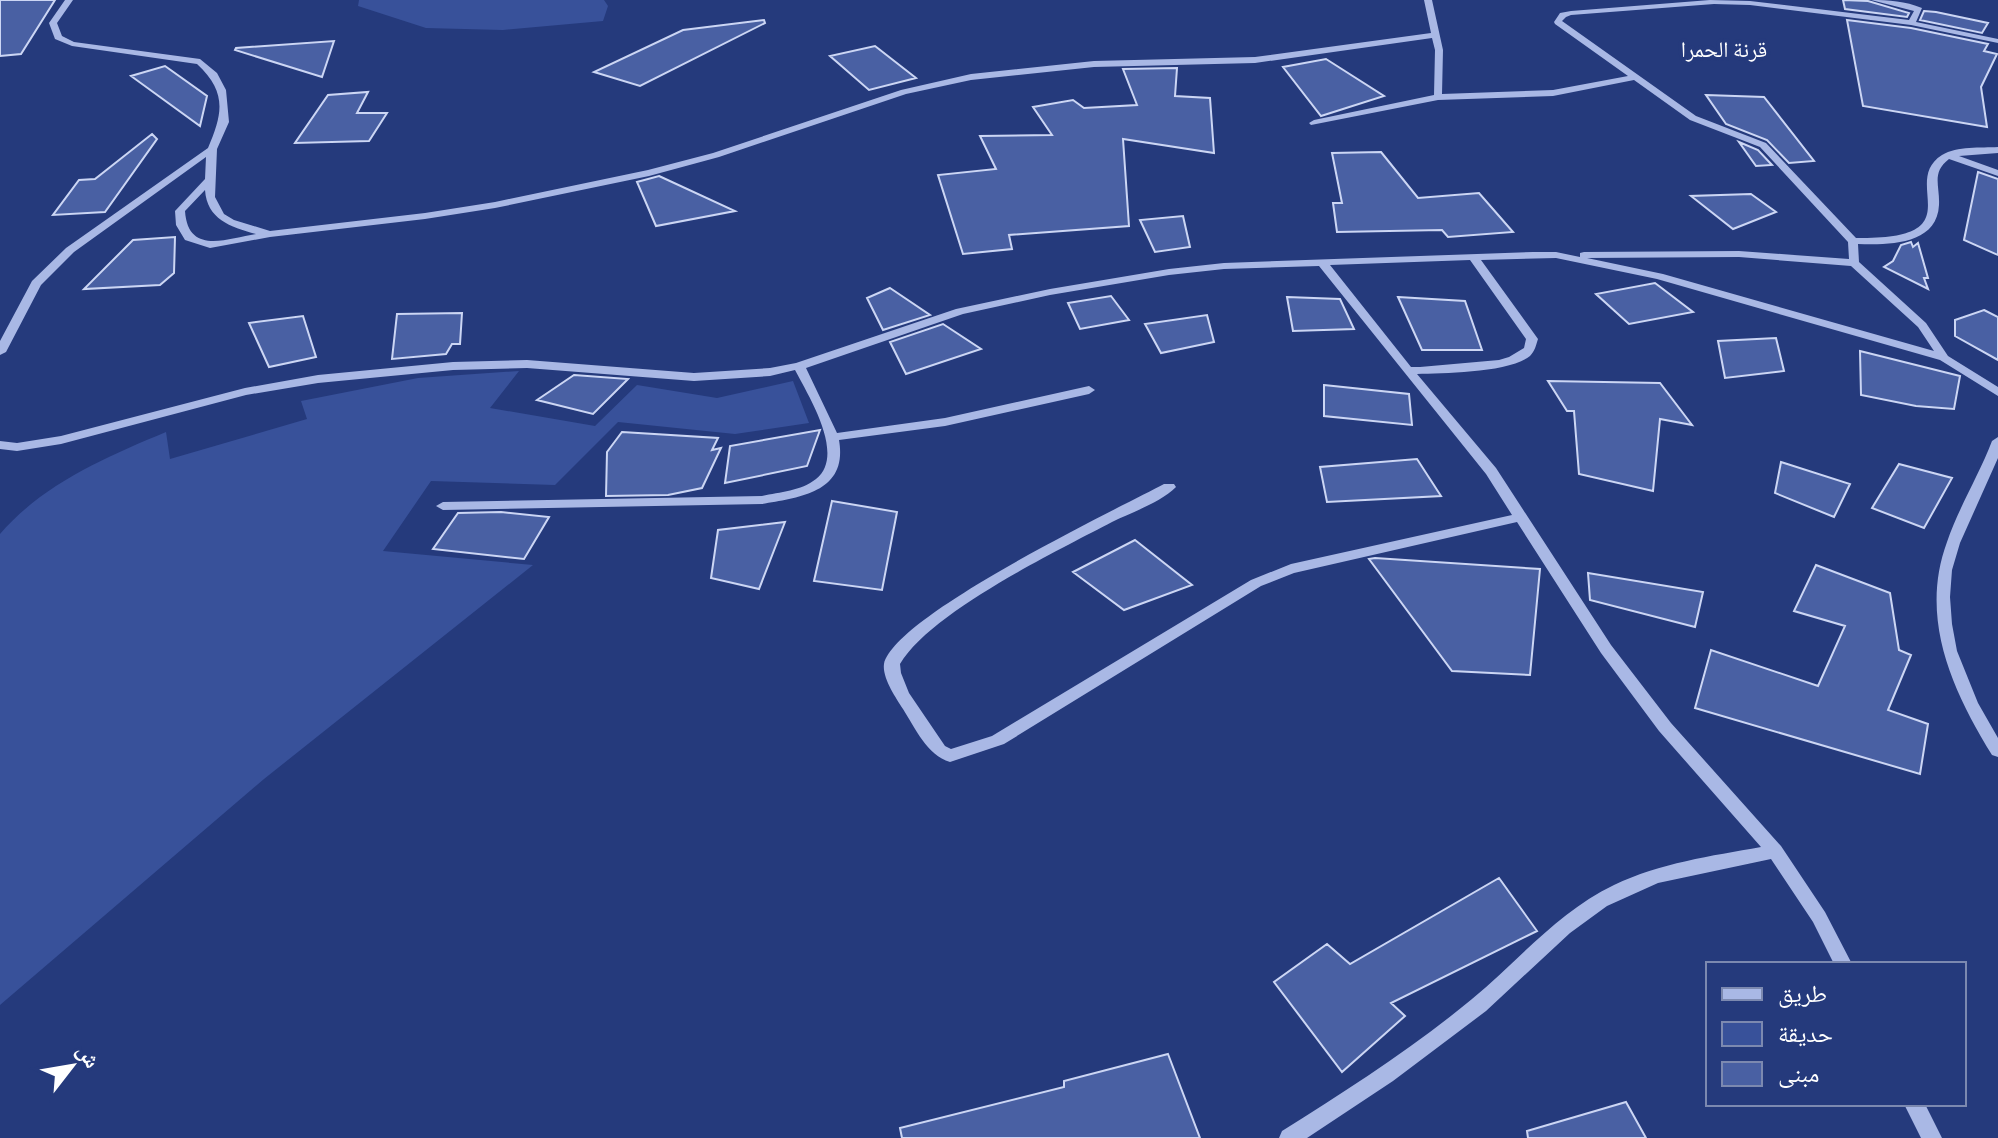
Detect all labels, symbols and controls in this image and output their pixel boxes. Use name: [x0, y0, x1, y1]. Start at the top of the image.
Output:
district label: قرنة الحمرا: [1681, 34, 1767, 66]
legend: [1706, 962, 1966, 1106]
text: طريق: [1778, 977, 1827, 1012]
text: حديقة: [1778, 1017, 1833, 1052]
north arrow: [32, 1026, 112, 1106]
text: ش: [69, 1038, 108, 1074]
text: مبنى: [1778, 1057, 1819, 1092]

